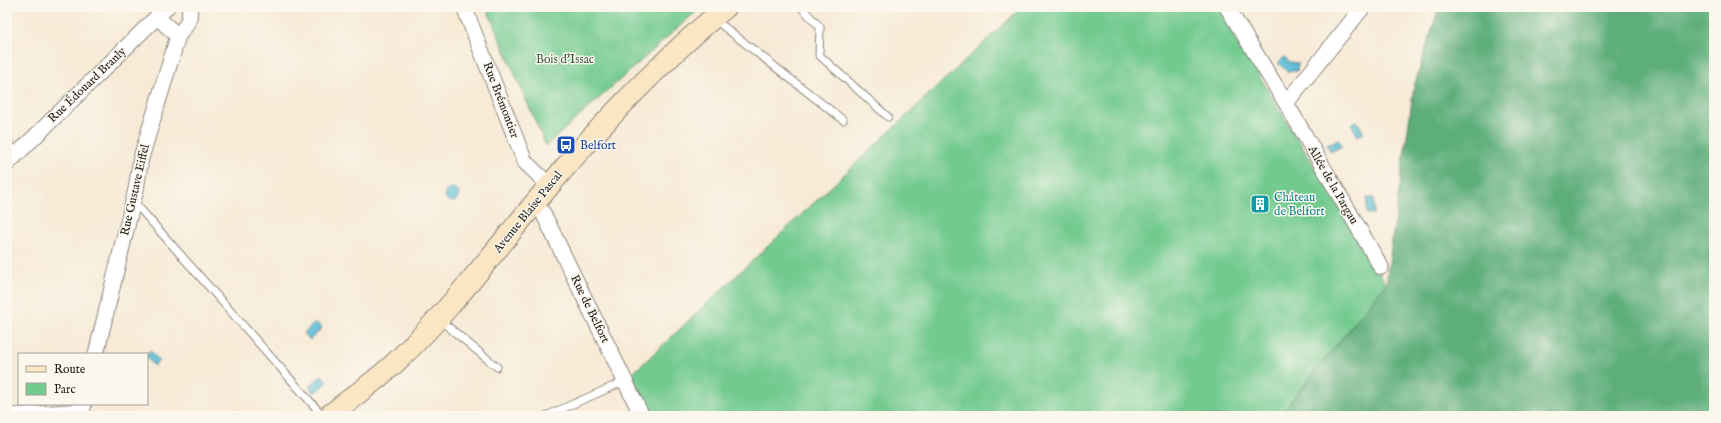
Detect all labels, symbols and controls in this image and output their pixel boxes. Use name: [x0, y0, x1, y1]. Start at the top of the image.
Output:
street label: Rue Édouard Branly: [44, 43, 129, 126]
park label: Bois d'Issac: [536, 52, 594, 67]
street label: Rue Brémontier: [480, 60, 523, 141]
bus stop icon: Belfort: [555, 134, 577, 156]
place label: Belfort: [580, 138, 616, 153]
street label: Rue Gustave Eiffel: [117, 142, 153, 237]
street label: Allée de la Pargau: [1304, 142, 1362, 227]
street label: Avenue Blaise Pascal: [490, 167, 566, 257]
place label: Château de Belfort: [1274, 190, 1325, 219]
building icon: Château de Belfort: [1249, 193, 1271, 215]
street label: Rue de Belfort: [567, 272, 613, 346]
legend: [18, 353, 148, 405]
text: Route: [54, 362, 86, 377]
text: Parc: [54, 382, 76, 397]

